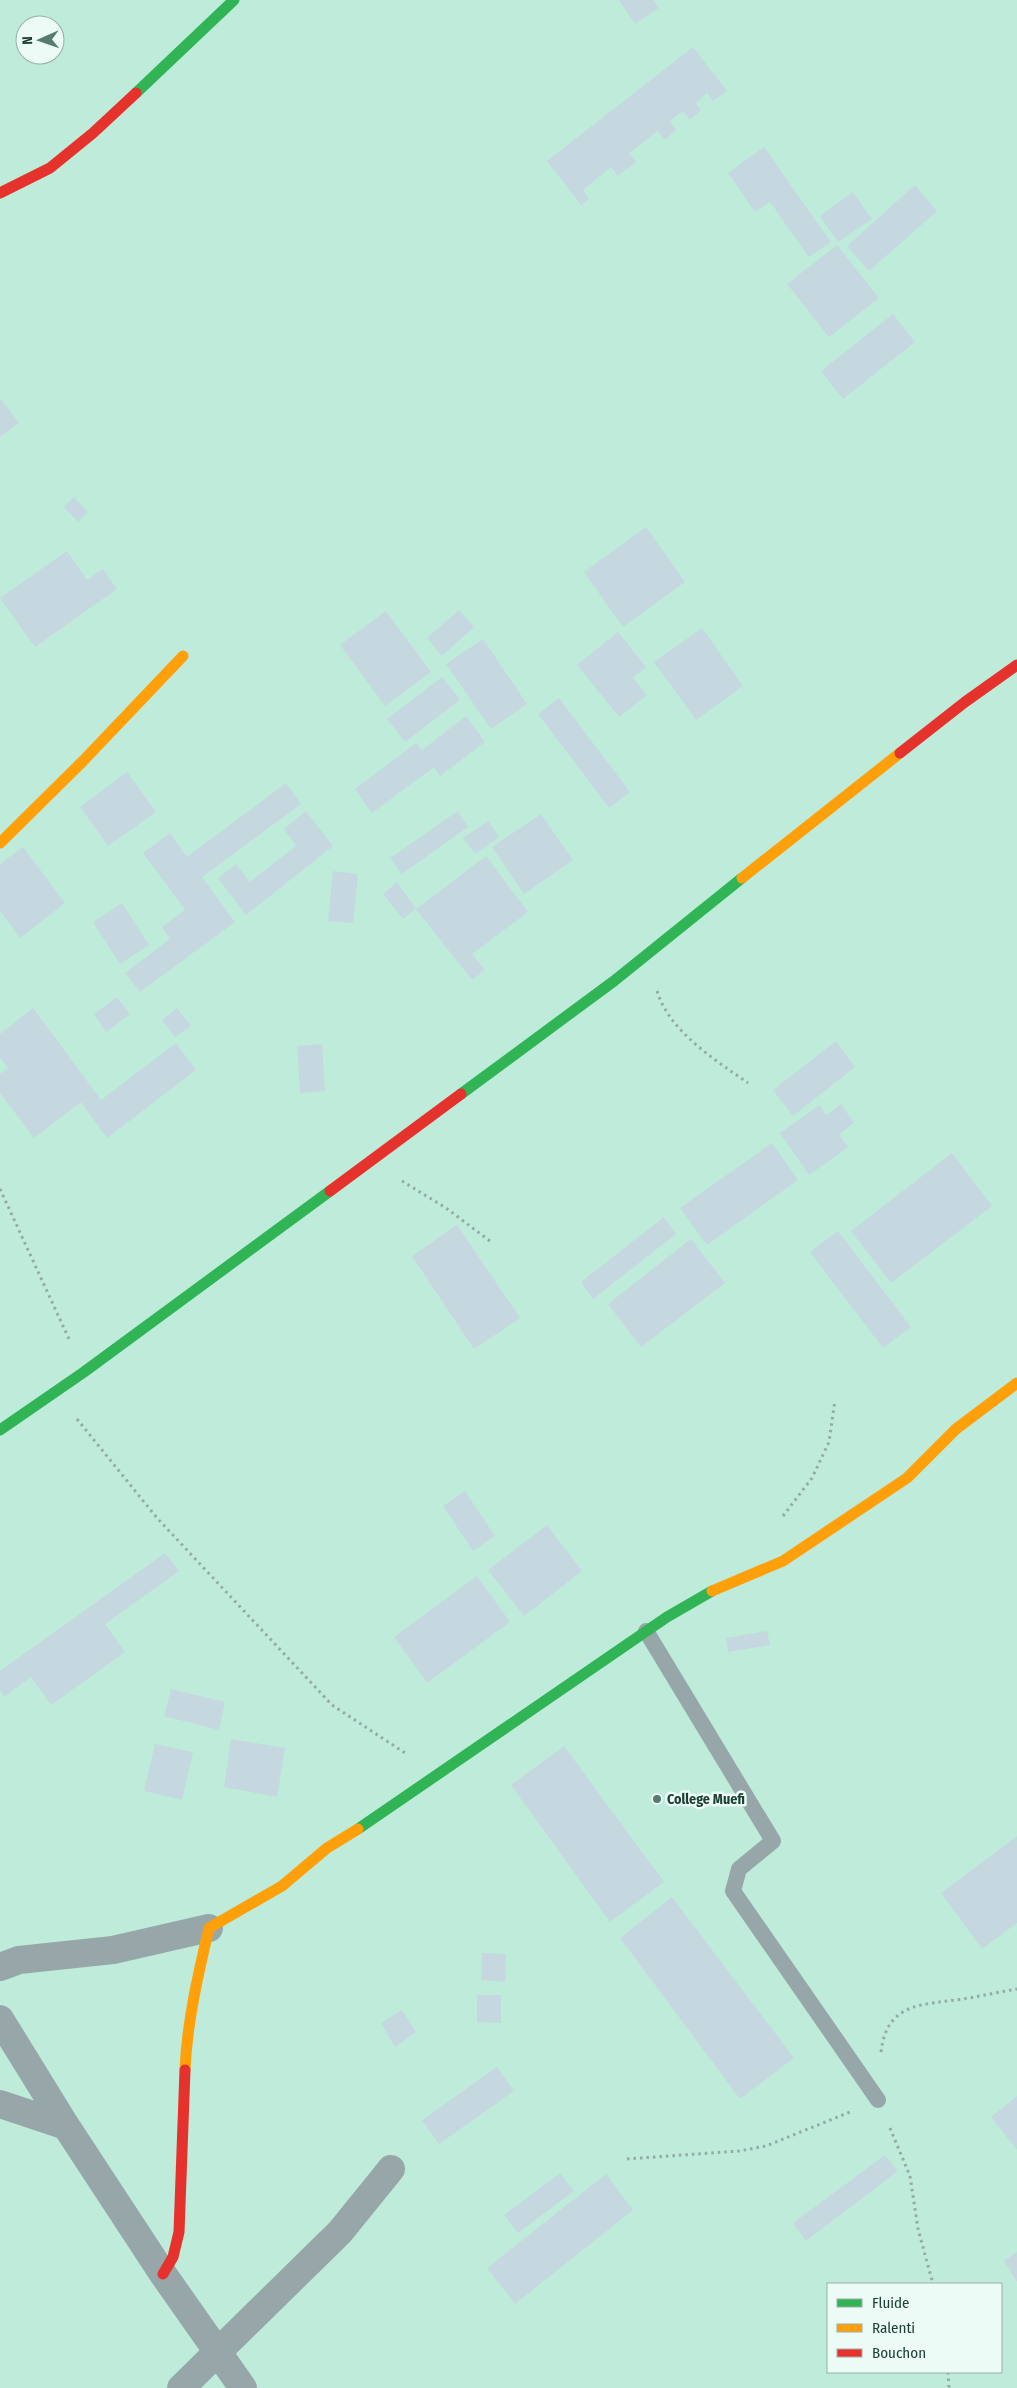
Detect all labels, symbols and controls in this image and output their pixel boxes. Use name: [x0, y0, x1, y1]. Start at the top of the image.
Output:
north arrow: [15, 15, 65, 65]
text: N: [19, 36, 36, 45]
place label: College Muefi: [667, 1791, 745, 1808]
marker: College Muefi: [651, 1793, 663, 1805]
legend: [827, 2283, 1002, 2373]
text: Fluide: [872, 2294, 909, 2312]
text: Ralenti: [872, 2319, 915, 2337]
text: Bouchon: [872, 2344, 926, 2362]

